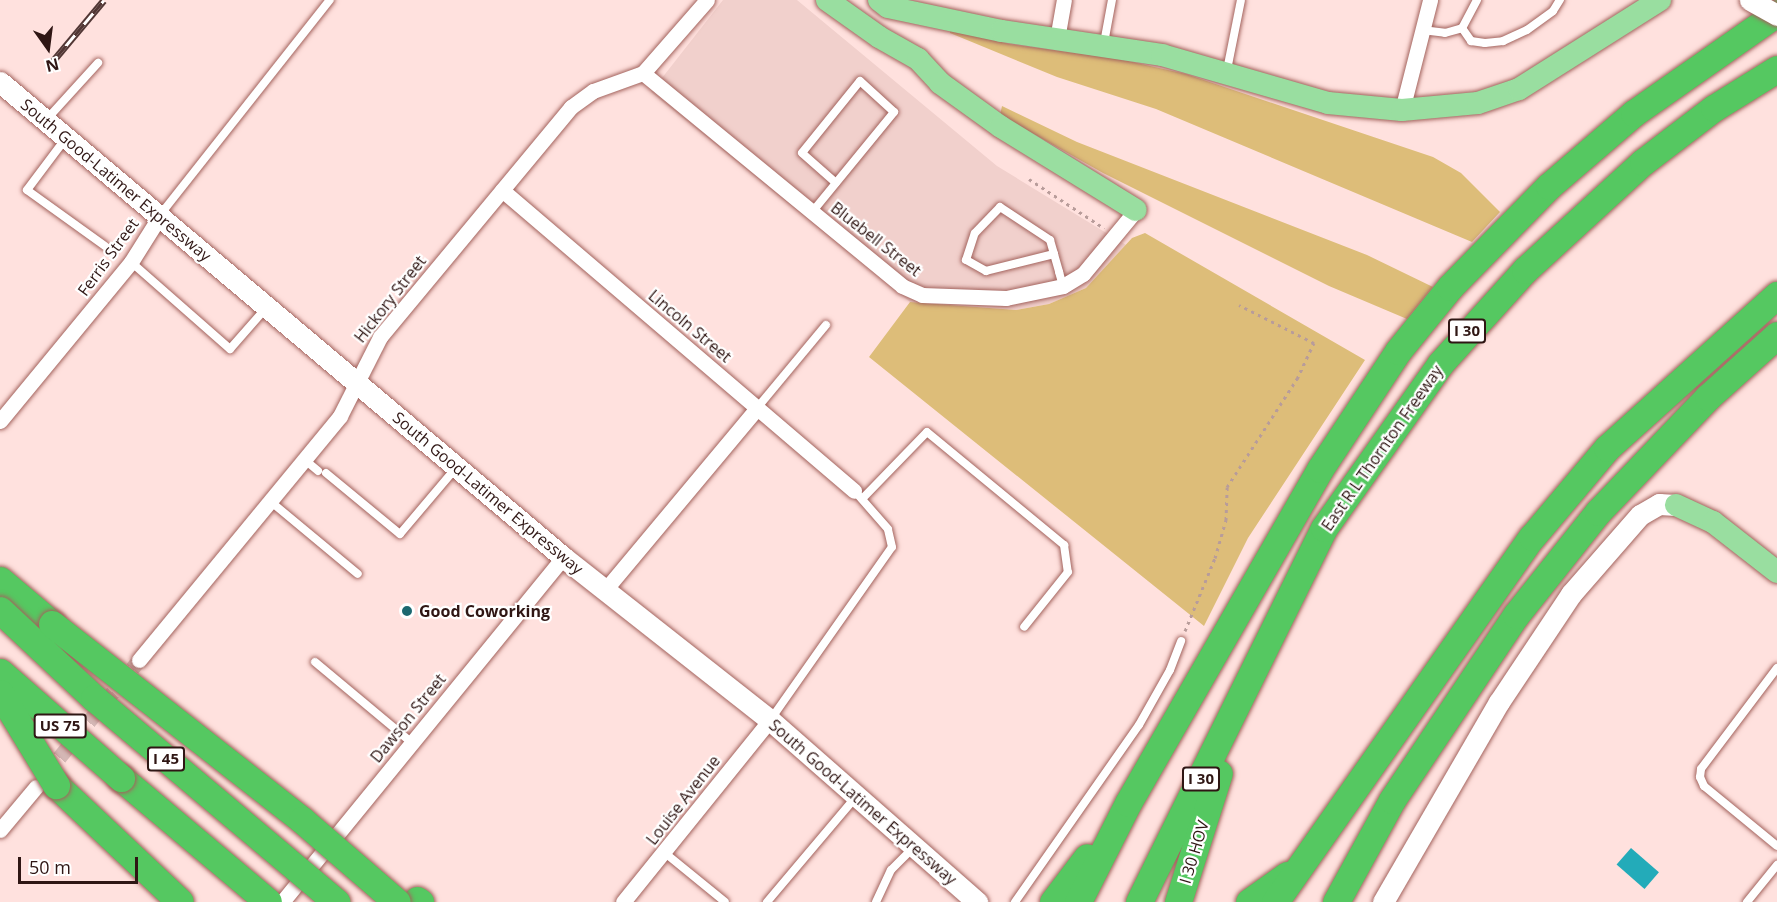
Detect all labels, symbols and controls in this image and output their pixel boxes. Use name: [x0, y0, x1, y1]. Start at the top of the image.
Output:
north arrow: [18, 18, 78, 78]
text: N: [43, 53, 61, 78]
street label: South Good-Latimer Expressway: [17, 95, 215, 265]
street label: Bluebell Street: [827, 198, 925, 280]
street label: Ferris Street: [74, 215, 142, 299]
street label: Hickory Street: [350, 252, 430, 346]
street label: Lincoln Street: [645, 286, 735, 366]
road number: I 30: [1448, 319, 1486, 343]
street label: East R L Thornton Freeway: [1317, 361, 1447, 535]
street label: South Good-Latimer Expressway: [389, 408, 587, 578]
place label: Good Coworking: [419, 601, 550, 621]
marker: Good Coworking: [400, 604, 414, 618]
street label: Dawson Street: [366, 670, 450, 766]
road number: US 75: [33, 714, 87, 738]
street label: South Good-Latimer Expressway: [765, 715, 961, 889]
road number: I 45: [146, 747, 186, 771]
street label: Louise Avenue: [642, 751, 724, 849]
road number: I 30: [1182, 767, 1220, 791]
street label: I 30 HOV: [1175, 818, 1213, 886]
scale bar: [21, 845, 141, 883]
text: 50 m: [29, 855, 71, 879]

